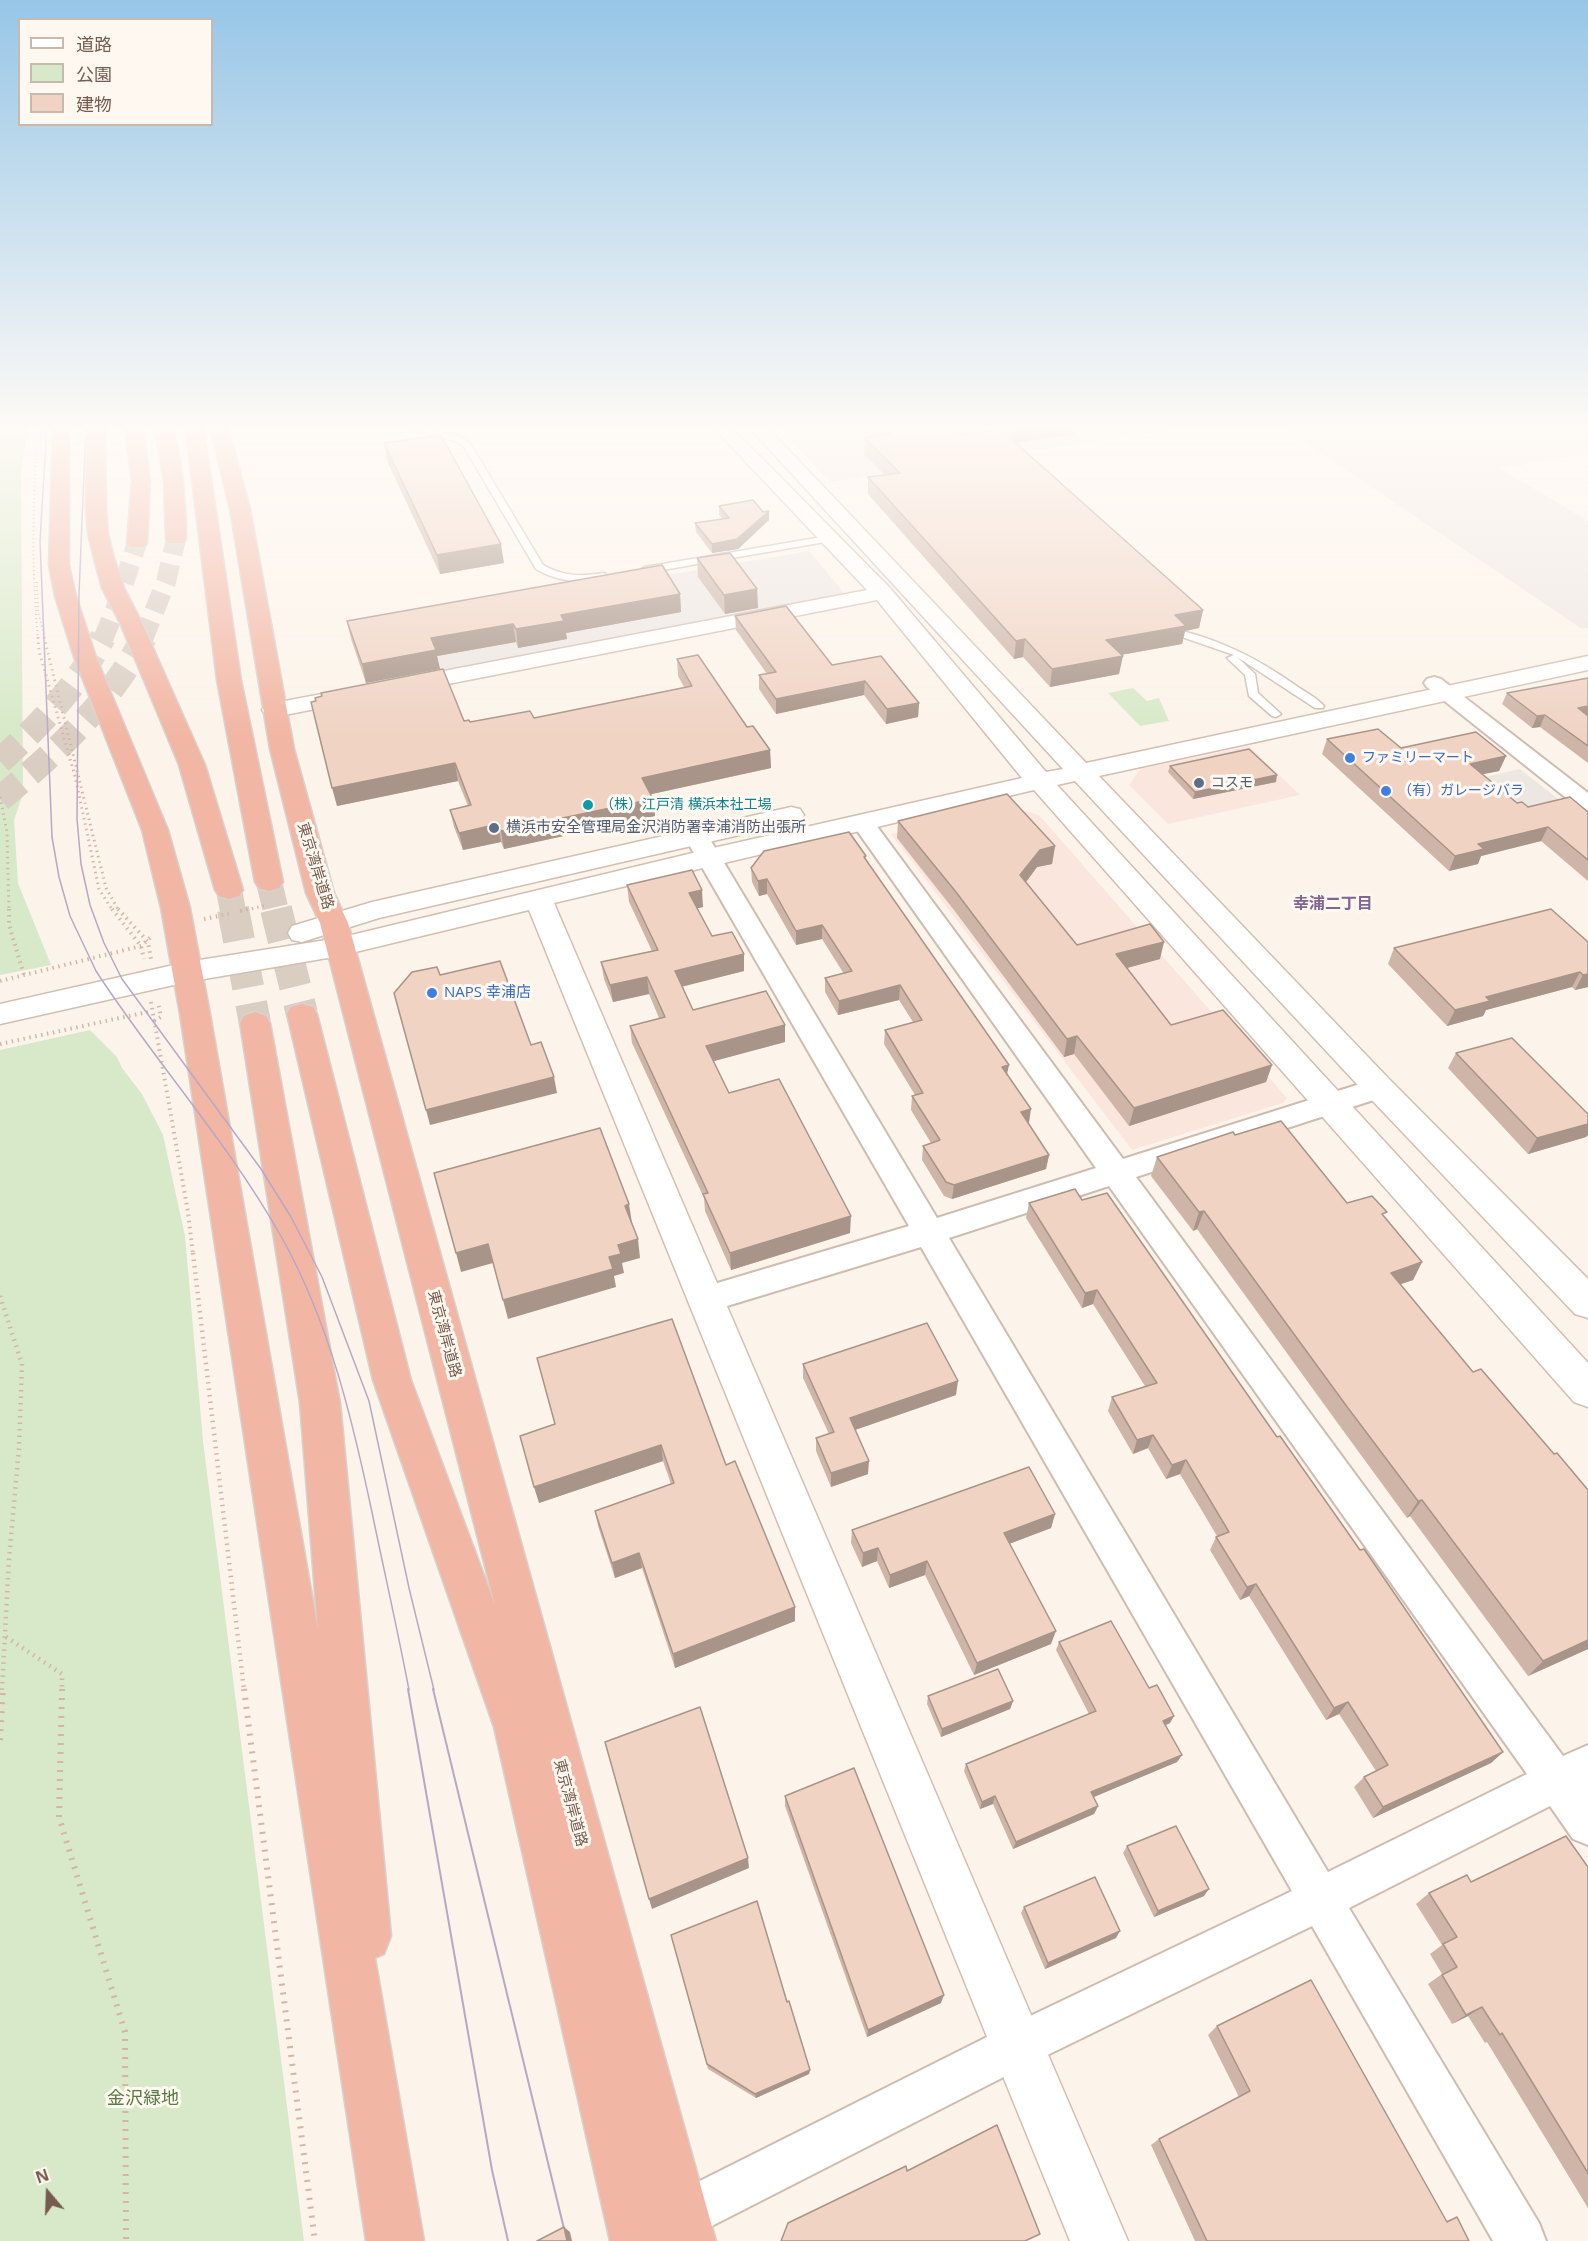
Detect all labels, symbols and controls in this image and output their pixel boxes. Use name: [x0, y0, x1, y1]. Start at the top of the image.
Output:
legend: [18, 18, 213, 126]
text: 道路: [76, 32, 112, 56]
text: 公園: [76, 62, 112, 86]
text: 建物: [76, 92, 112, 116]
place label: ファミリーマート: [1362, 750, 1474, 766]
marker: ファミリーマート: [1343, 751, 1357, 765]
place label: コスモ: [1211, 775, 1253, 791]
marker: コスモ: [1192, 776, 1206, 790]
place label: （有）ガレージバラ: [1398, 783, 1524, 799]
marker: （有）ガレージバラ: [1379, 784, 1393, 798]
place label: （株）江戸清 横浜本社工場: [600, 797, 772, 813]
marker: （株）江戸清 横浜本社工場: [581, 798, 595, 812]
place label: 横浜市安全管理局金沢消防署幸浦消防出張所: [506, 819, 806, 837]
street label: 東京湾岸道路: [293, 820, 337, 912]
marker: 横浜市安全管理局金沢消防署幸浦消防出張所: [487, 821, 501, 835]
district label: 幸浦二丁目: [1293, 894, 1373, 914]
place label: NAPS 幸浦店: [444, 984, 531, 1002]
marker: NAPS 幸浦店: [425, 986, 439, 1000]
street label: 東京湾岸道路: [424, 1288, 464, 1380]
street label: 東京湾岸道路: [550, 1757, 590, 1849]
park label: 金沢緑地: [107, 2088, 179, 2110]
north arrow: [18, 2163, 78, 2223]
text: N: [32, 2163, 52, 2189]

